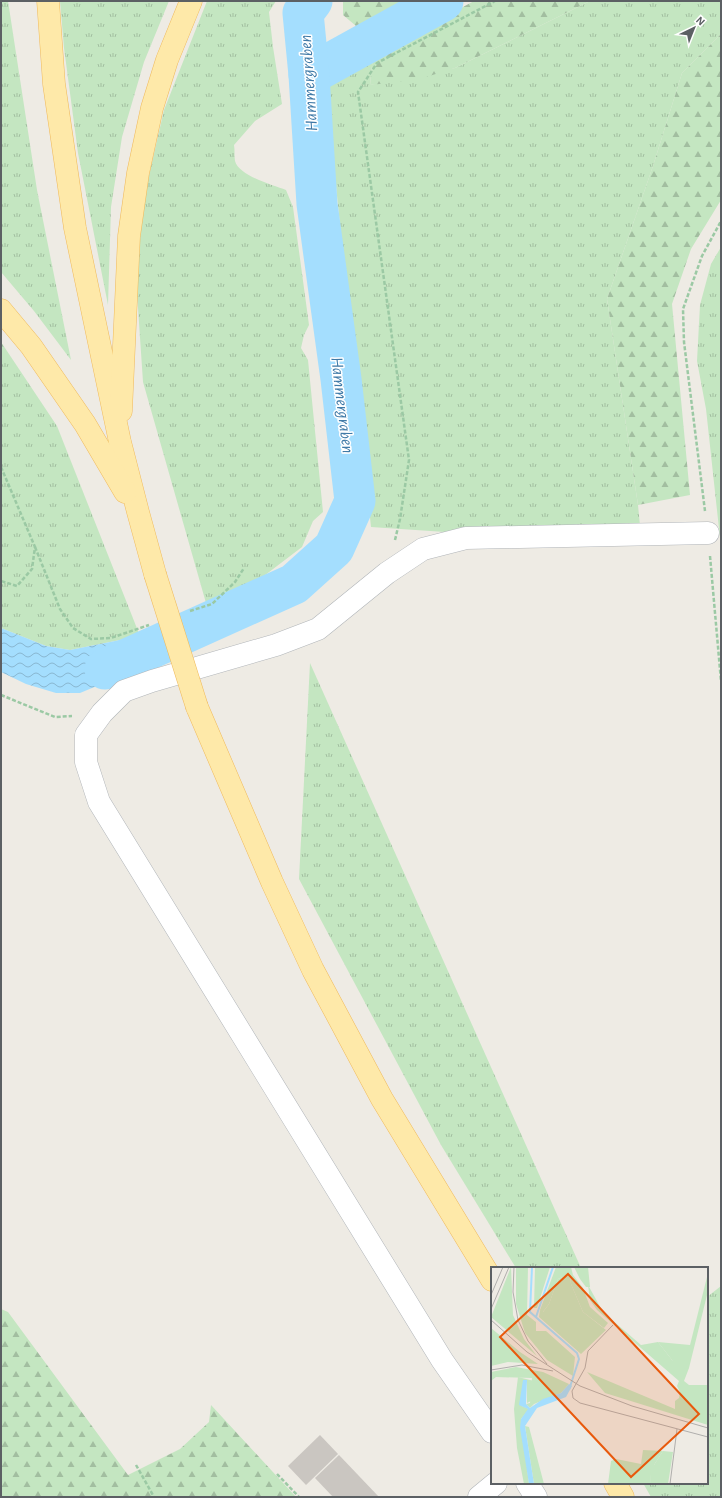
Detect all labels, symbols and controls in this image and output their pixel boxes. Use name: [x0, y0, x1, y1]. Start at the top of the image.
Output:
north arrow: [674, 8, 714, 48]
text: N: [694, 14, 707, 28]
water label: Hammergraben: [297, 34, 320, 132]
water label: Hammergraben: [328, 356, 357, 454]
inset map: [491, 1267, 708, 1484]

